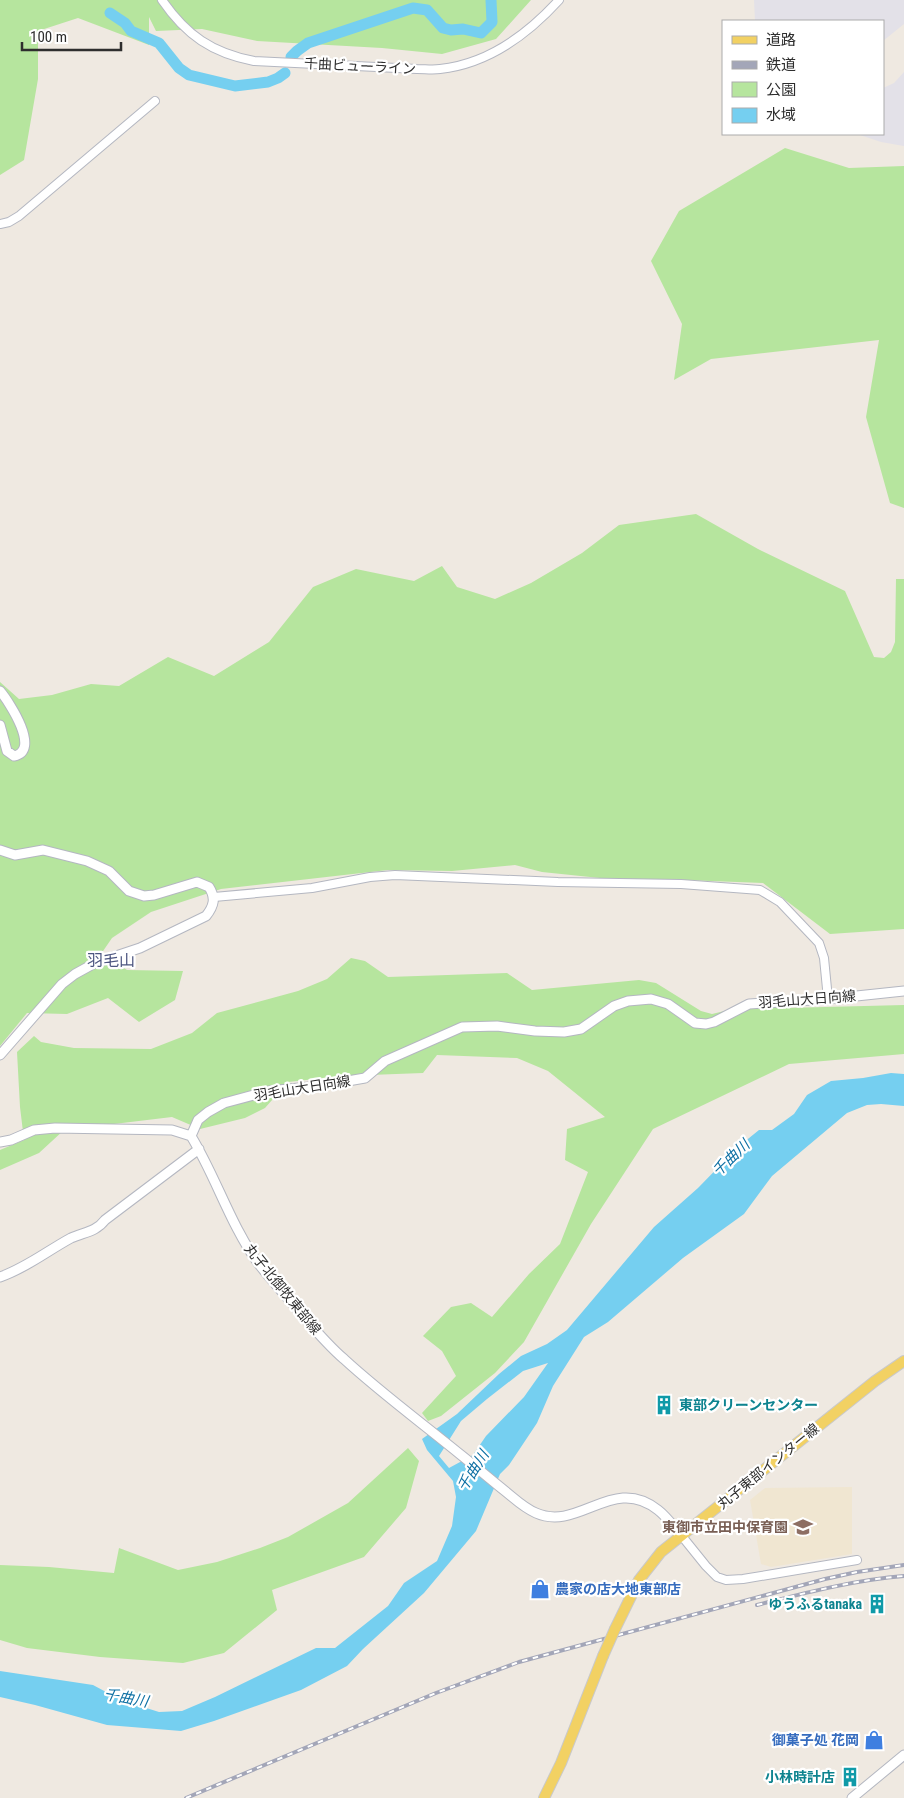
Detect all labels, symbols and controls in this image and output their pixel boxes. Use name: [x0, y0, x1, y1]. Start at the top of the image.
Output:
scale bar: [22, 20, 121, 52]
legend: [722, 20, 884, 135]
text: 100 m: [30, 28, 67, 46]
text: 道路: [766, 31, 796, 49]
street label: 千曲ビューライン: [304, 55, 416, 77]
text: 鉄道: [766, 56, 796, 74]
text: 公園: [766, 81, 796, 99]
text: 水域: [766, 106, 796, 124]
district label: 羽毛山: [87, 951, 135, 970]
street label: 羽毛山大日向線: [758, 988, 856, 1010]
street label: 羽毛山大日向線: [252, 1072, 352, 1104]
water label: 千曲川: [709, 1135, 755, 1180]
street label: 丸子北御牧東部線: [242, 1240, 324, 1338]
building icon: 東部クリーンセンター: [653, 1394, 675, 1416]
place label: 東部クリーンセンター: [679, 1397, 818, 1413]
street label: 丸子東部インター線: [714, 1420, 822, 1512]
water label: 千曲川: [453, 1445, 494, 1495]
school or university icon: 東御市立田中保育園: [792, 1516, 814, 1538]
place label: 東御市立田中保育園: [662, 1519, 788, 1535]
shop icon: 農家の店大地東部店: [529, 1578, 551, 1600]
place label: 農家の店大地東部店: [555, 1581, 681, 1597]
building icon: ゆうふるtanaka: [866, 1593, 888, 1615]
place label: ゆうふるtanaka: [768, 1596, 862, 1612]
water label: 千曲川: [102, 1685, 152, 1711]
shop icon: 御菓子処 花岡: [863, 1729, 885, 1751]
place label: 御菓子処 花岡: [772, 1732, 859, 1748]
building icon: 小林時計店: [839, 1766, 861, 1788]
place label: 小林時計店: [765, 1769, 835, 1785]

